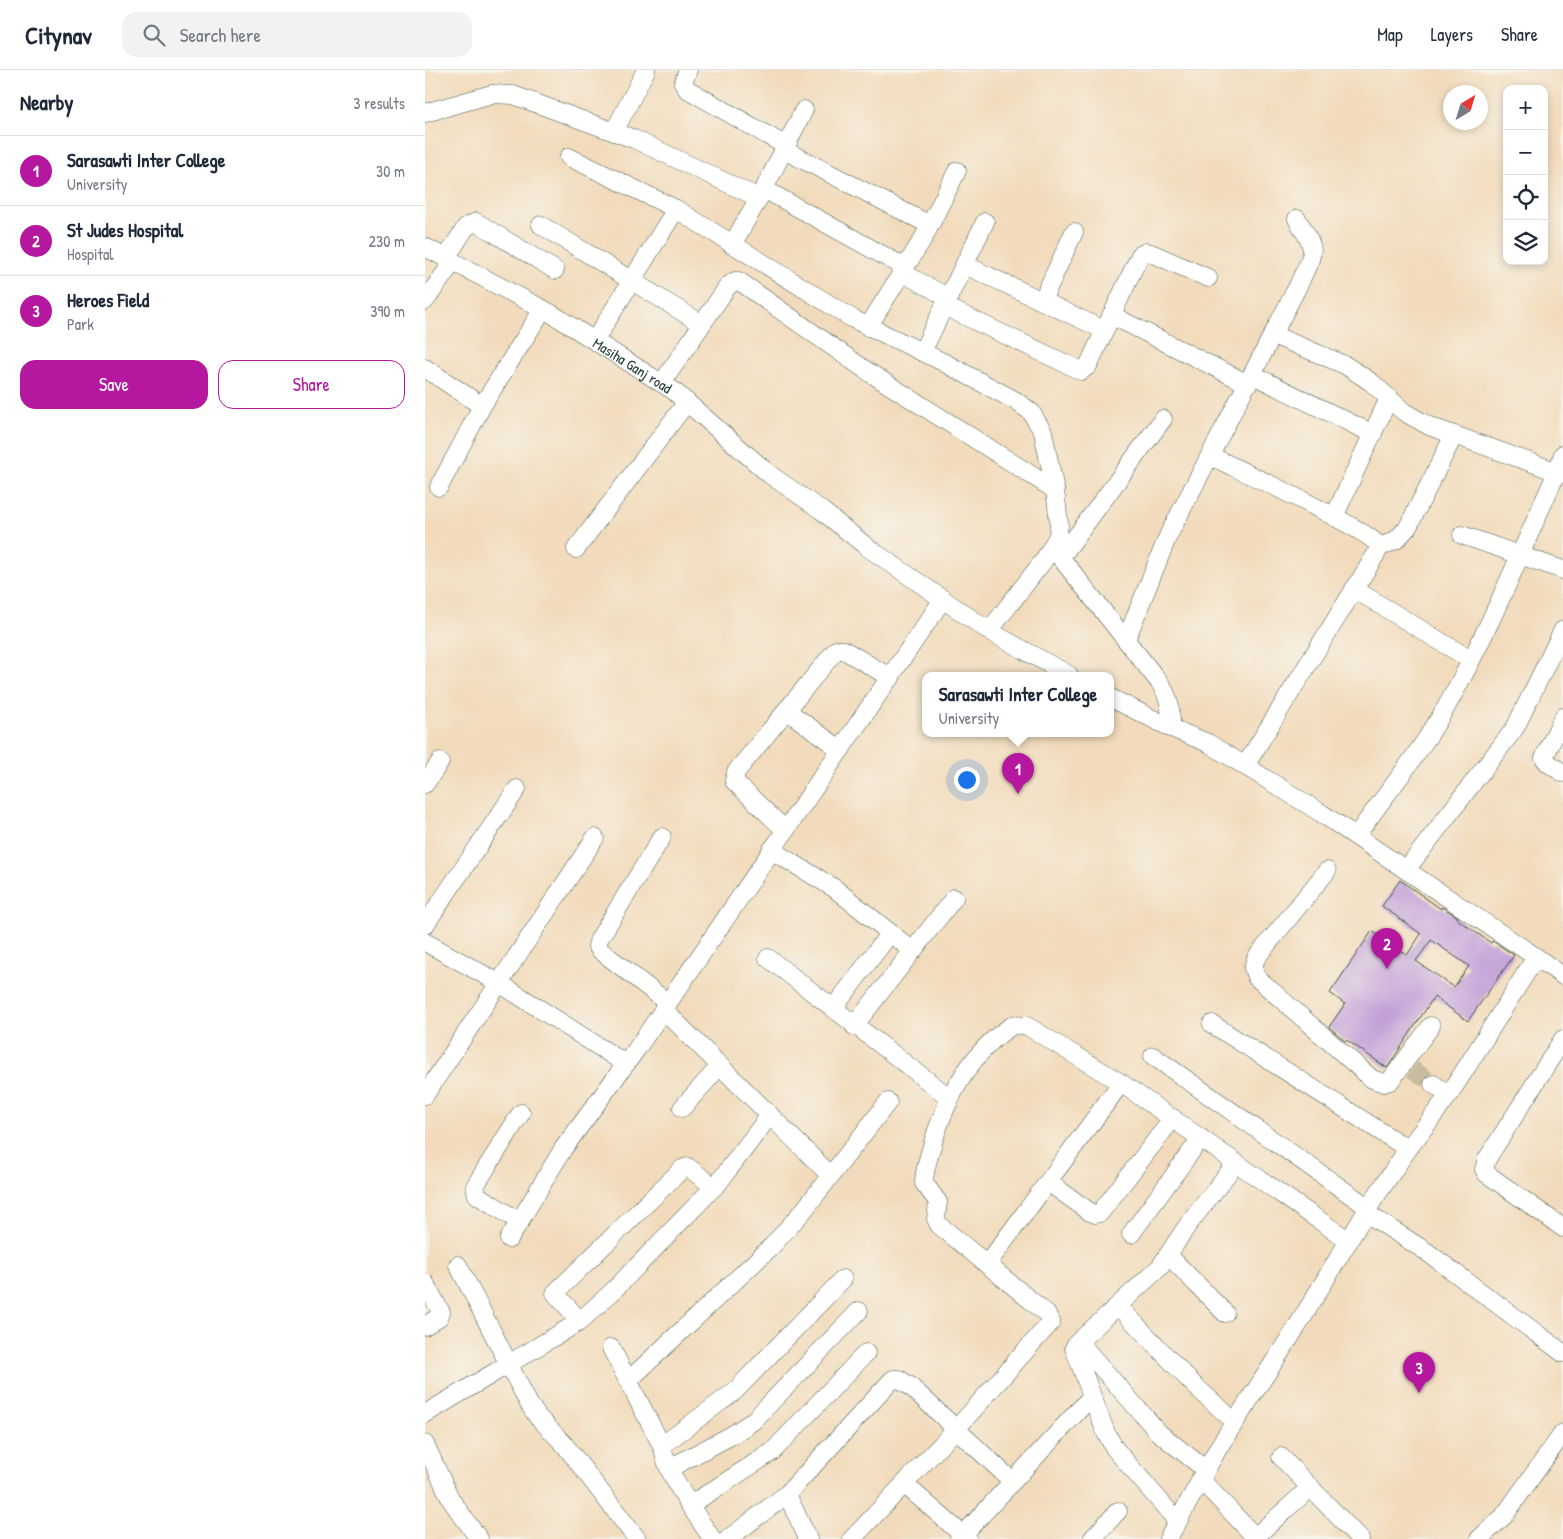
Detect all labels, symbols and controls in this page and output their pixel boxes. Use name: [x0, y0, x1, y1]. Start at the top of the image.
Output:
search box: [122, 12, 472, 57]
text: Citynav: [25, 19, 92, 51]
icon: search: [140, 21, 168, 49]
text: Search here: [180, 22, 261, 48]
text: Map: [1377, 22, 1403, 47]
text: Layers: [1431, 22, 1473, 47]
text: Share: [1501, 22, 1538, 47]
north arrow: [1443, 85, 1488, 130]
map controls: [1503, 85, 1548, 265]
button: +: [1503, 85, 1548, 130]
text: Nearby: [20, 88, 73, 117]
text: 3 results: [353, 92, 405, 114]
button: −: [1503, 130, 1548, 175]
text: Sarasawti Inter College: [67, 147, 225, 173]
text: 1: [33, 160, 39, 182]
text: 30 m: [376, 160, 405, 182]
text: University: [67, 173, 128, 195]
button: locate: [1503, 175, 1548, 220]
text: St Judes Hospital: [67, 217, 183, 243]
button: layers: [1503, 220, 1548, 265]
text: 2: [32, 230, 40, 252]
text: 230 m: [369, 230, 405, 252]
text: Hospital: [67, 243, 114, 265]
text: Heroes Field: [67, 287, 149, 313]
text: 3: [32, 300, 40, 322]
text: 390 m: [370, 300, 405, 322]
text: Park: [67, 313, 94, 335]
street label: Masiha Ganj road: [589, 332, 676, 398]
button: Save: [20, 360, 208, 409]
button: Share: [218, 360, 405, 409]
popup: [922, 672, 1114, 737]
text: Sarasawti Inter College: [939, 681, 1097, 707]
text: University: [939, 707, 999, 729]
pin: 1: [1002, 753, 1034, 794]
your location: [954, 767, 980, 793]
pin: 2: [1371, 928, 1403, 969]
pin: 3: [1403, 1352, 1435, 1393]

